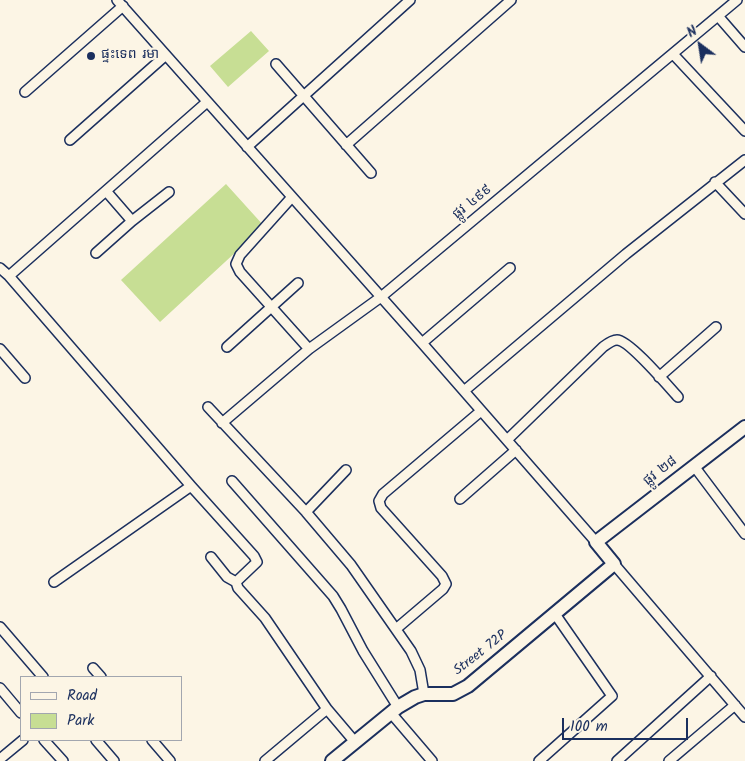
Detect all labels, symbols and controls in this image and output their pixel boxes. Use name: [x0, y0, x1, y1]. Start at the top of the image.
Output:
north arrow: [675, 20, 725, 70]
text: N: [683, 20, 702, 44]
place label: ផ្ទះទេព រមា: [101, 48, 159, 64]
marker: ផ្ទះទេព រមា: [85, 50, 97, 62]
street label: ផ្លូវ ៤៩៩: [450, 182, 496, 224]
street label: ផ្លូវ ២៨: [641, 454, 681, 490]
street label: Street 72P: [451, 628, 511, 680]
legend: [20, 676, 182, 741]
text: Road: [67, 684, 97, 708]
scale bar: [565, 708, 691, 740]
text: Park: [67, 709, 94, 733]
text: 100 m: [570, 715, 608, 739]

